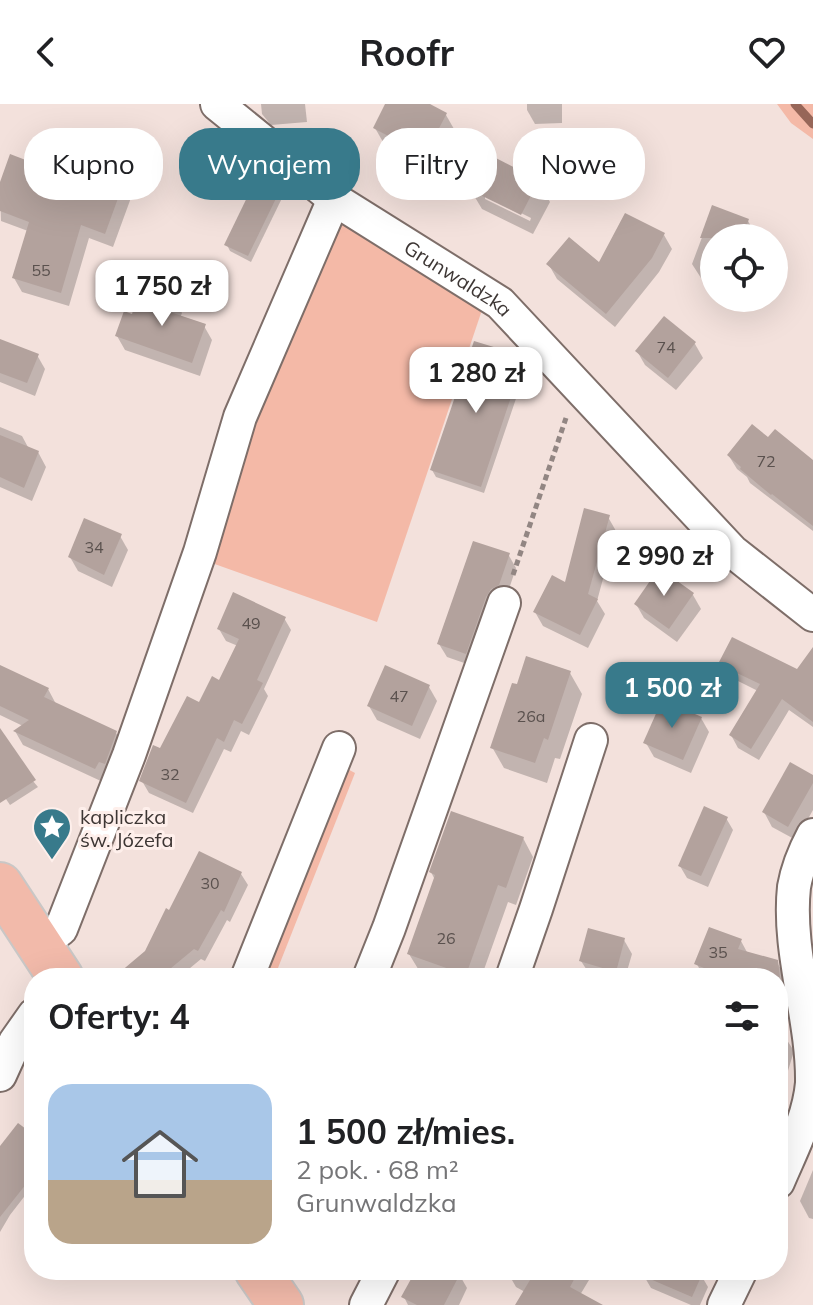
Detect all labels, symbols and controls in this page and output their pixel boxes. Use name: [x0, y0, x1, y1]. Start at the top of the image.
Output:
icon: back: [24, 30, 68, 74]
text: Roofr: [359, 30, 454, 75]
icon: heart: [745, 30, 789, 74]
chip: Kupno: [24, 128, 163, 200]
chip: Wynajem: [179, 128, 360, 200]
chip: Filtry: [376, 128, 497, 200]
chip: Nowe: [513, 128, 645, 200]
map controls: [700, 224, 788, 312]
button: locate: [700, 224, 788, 312]
street label: Grunwaldzka: [400, 234, 518, 321]
house number: 55: [31, 260, 51, 280]
pin: 1 750 zł: [79, 260, 245, 328]
text: 1 750 zł: [113, 269, 211, 302]
house number: 74: [656, 337, 676, 357]
pin: 1 280 zł: [393, 347, 559, 415]
text: 1 280 zł: [427, 356, 525, 389]
house number: 72: [756, 451, 776, 471]
pin: 2 990 zł: [581, 530, 747, 598]
house number: 34: [84, 537, 104, 557]
text: 2 990 zł: [615, 539, 713, 572]
house number: 49: [241, 613, 261, 633]
pin: 1 500 zł: [589, 662, 755, 730]
text: 1 500 zł: [623, 671, 721, 704]
house number: 47: [389, 686, 409, 706]
house number: 26a: [517, 706, 545, 726]
house number: 32: [160, 764, 180, 784]
place label: kapliczka św. Józefa: [80, 804, 173, 852]
place icon: kapliczka św. Józefa: [31, 806, 73, 861]
house number: 30: [200, 873, 220, 893]
house number: 26: [436, 928, 456, 948]
house number: 35: [708, 942, 728, 962]
icon: filters: [720, 994, 764, 1038]
text: Oferty: 4: [48, 995, 190, 1038]
text: 1 500 zł/mies.: [296, 1110, 515, 1153]
icon: home: [112, 1116, 208, 1212]
text: 2 pok. · 68 m²: [296, 1153, 459, 1186]
text: Grunwaldzka: [296, 1186, 457, 1219]

